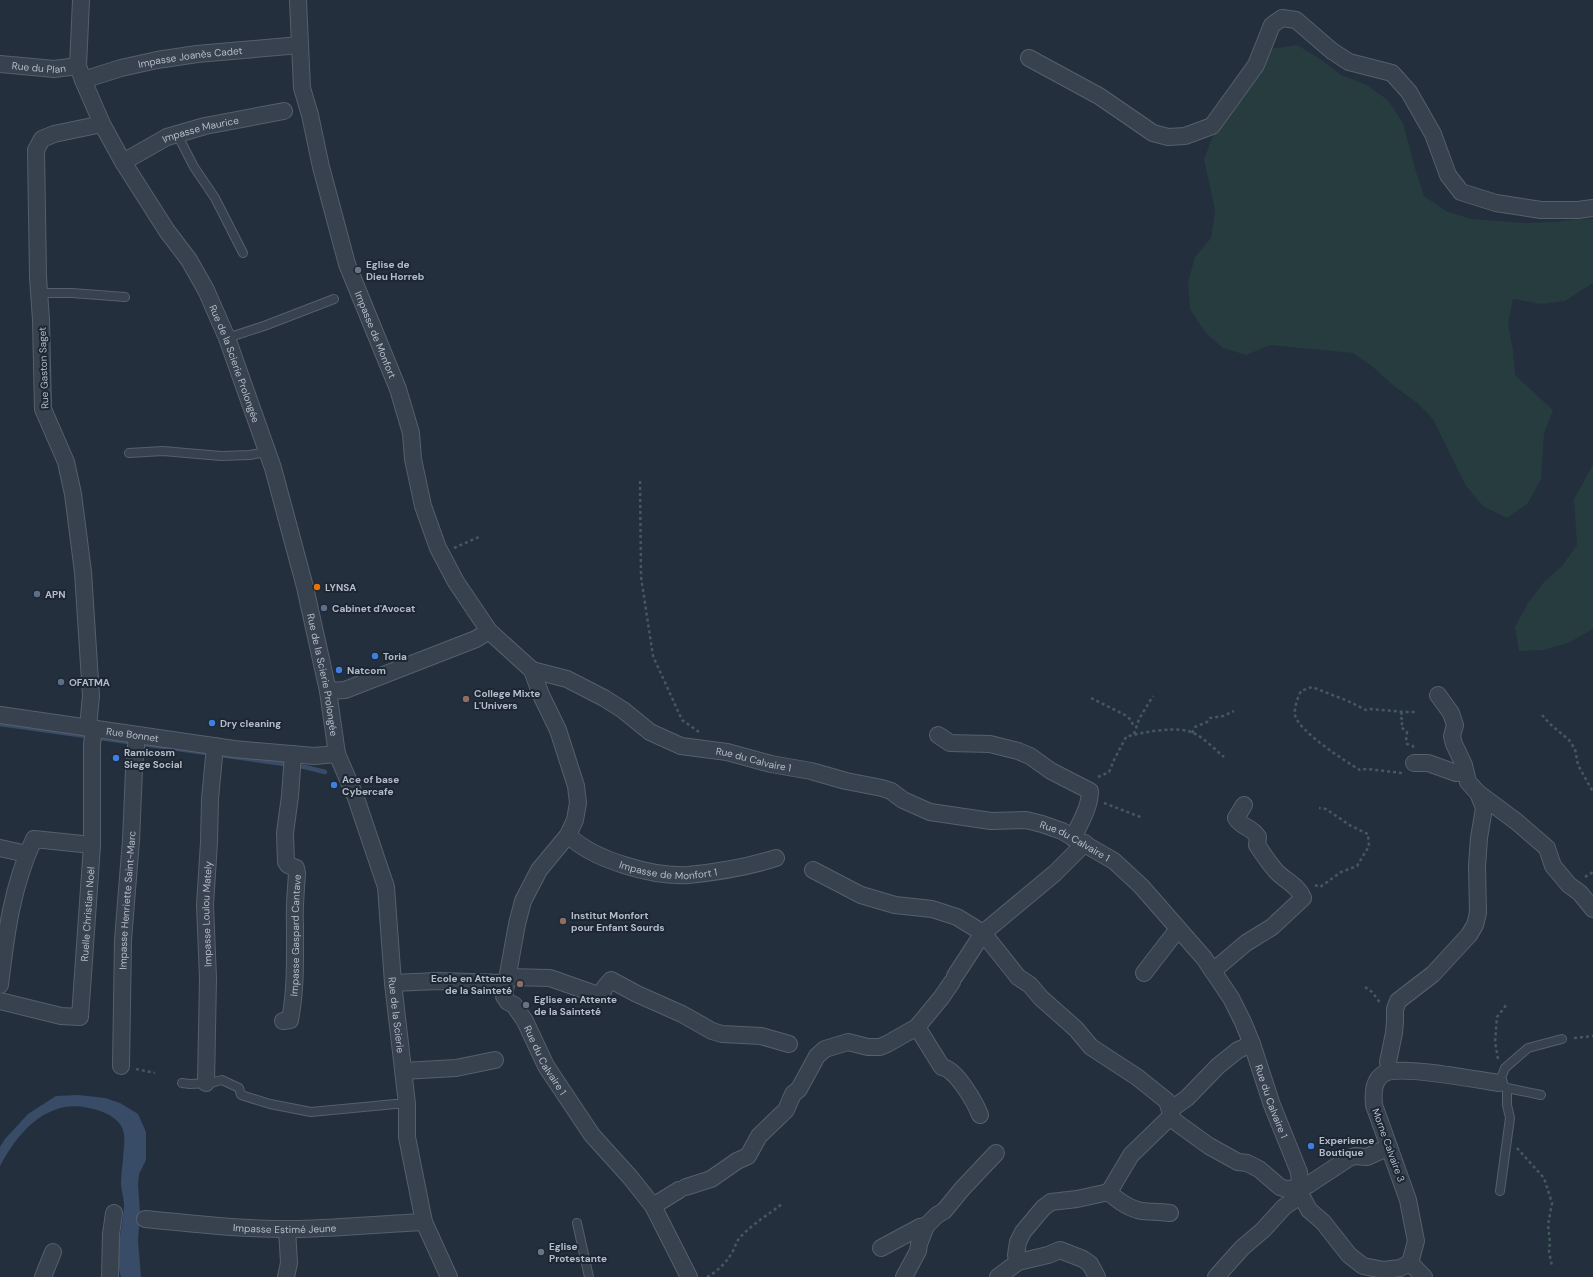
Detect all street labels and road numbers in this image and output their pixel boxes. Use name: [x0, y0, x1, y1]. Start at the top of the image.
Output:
street label: Impasse Joanès Cadet: [137, 44, 243, 71]
street label: Rue du Plan: [11, 59, 67, 76]
street label: Impasse Maurice: [160, 114, 240, 145]
street label: Impasse de Monfort: [352, 289, 399, 380]
street label: Rue de la Scierie Prolongée: [206, 303, 263, 425]
street label: Rue Gaston Saget: [36, 327, 51, 409]
street label: Rue de la Scierie Prolongée: [304, 612, 340, 737]
street label: Rue Bonnet: [105, 725, 160, 745]
street label: Rue du Calvaire 1: [715, 745, 792, 774]
street label: Rue du Calvaire 1: [1038, 818, 1112, 864]
street label: Impasse Henriette Saint-Marc: [117, 830, 138, 970]
street label: Impasse de Monfort 1: [618, 858, 718, 882]
street label: Impasse Loulou Mately: [199, 860, 215, 967]
street label: Ruelle Christian Noël: [78, 866, 97, 962]
street label: Impasse Gaspard Cantave: [287, 874, 304, 997]
street label: Rue de la Scierie: [386, 977, 407, 1054]
street label: Rue du Calvaire 1: [521, 1023, 569, 1098]
street label: Rue du Calvaire 1: [1252, 1063, 1291, 1140]
street label: Morne Calvaire 3: [1369, 1106, 1408, 1184]
street label: Impasse Estimé Jeune: [232, 1221, 337, 1236]

